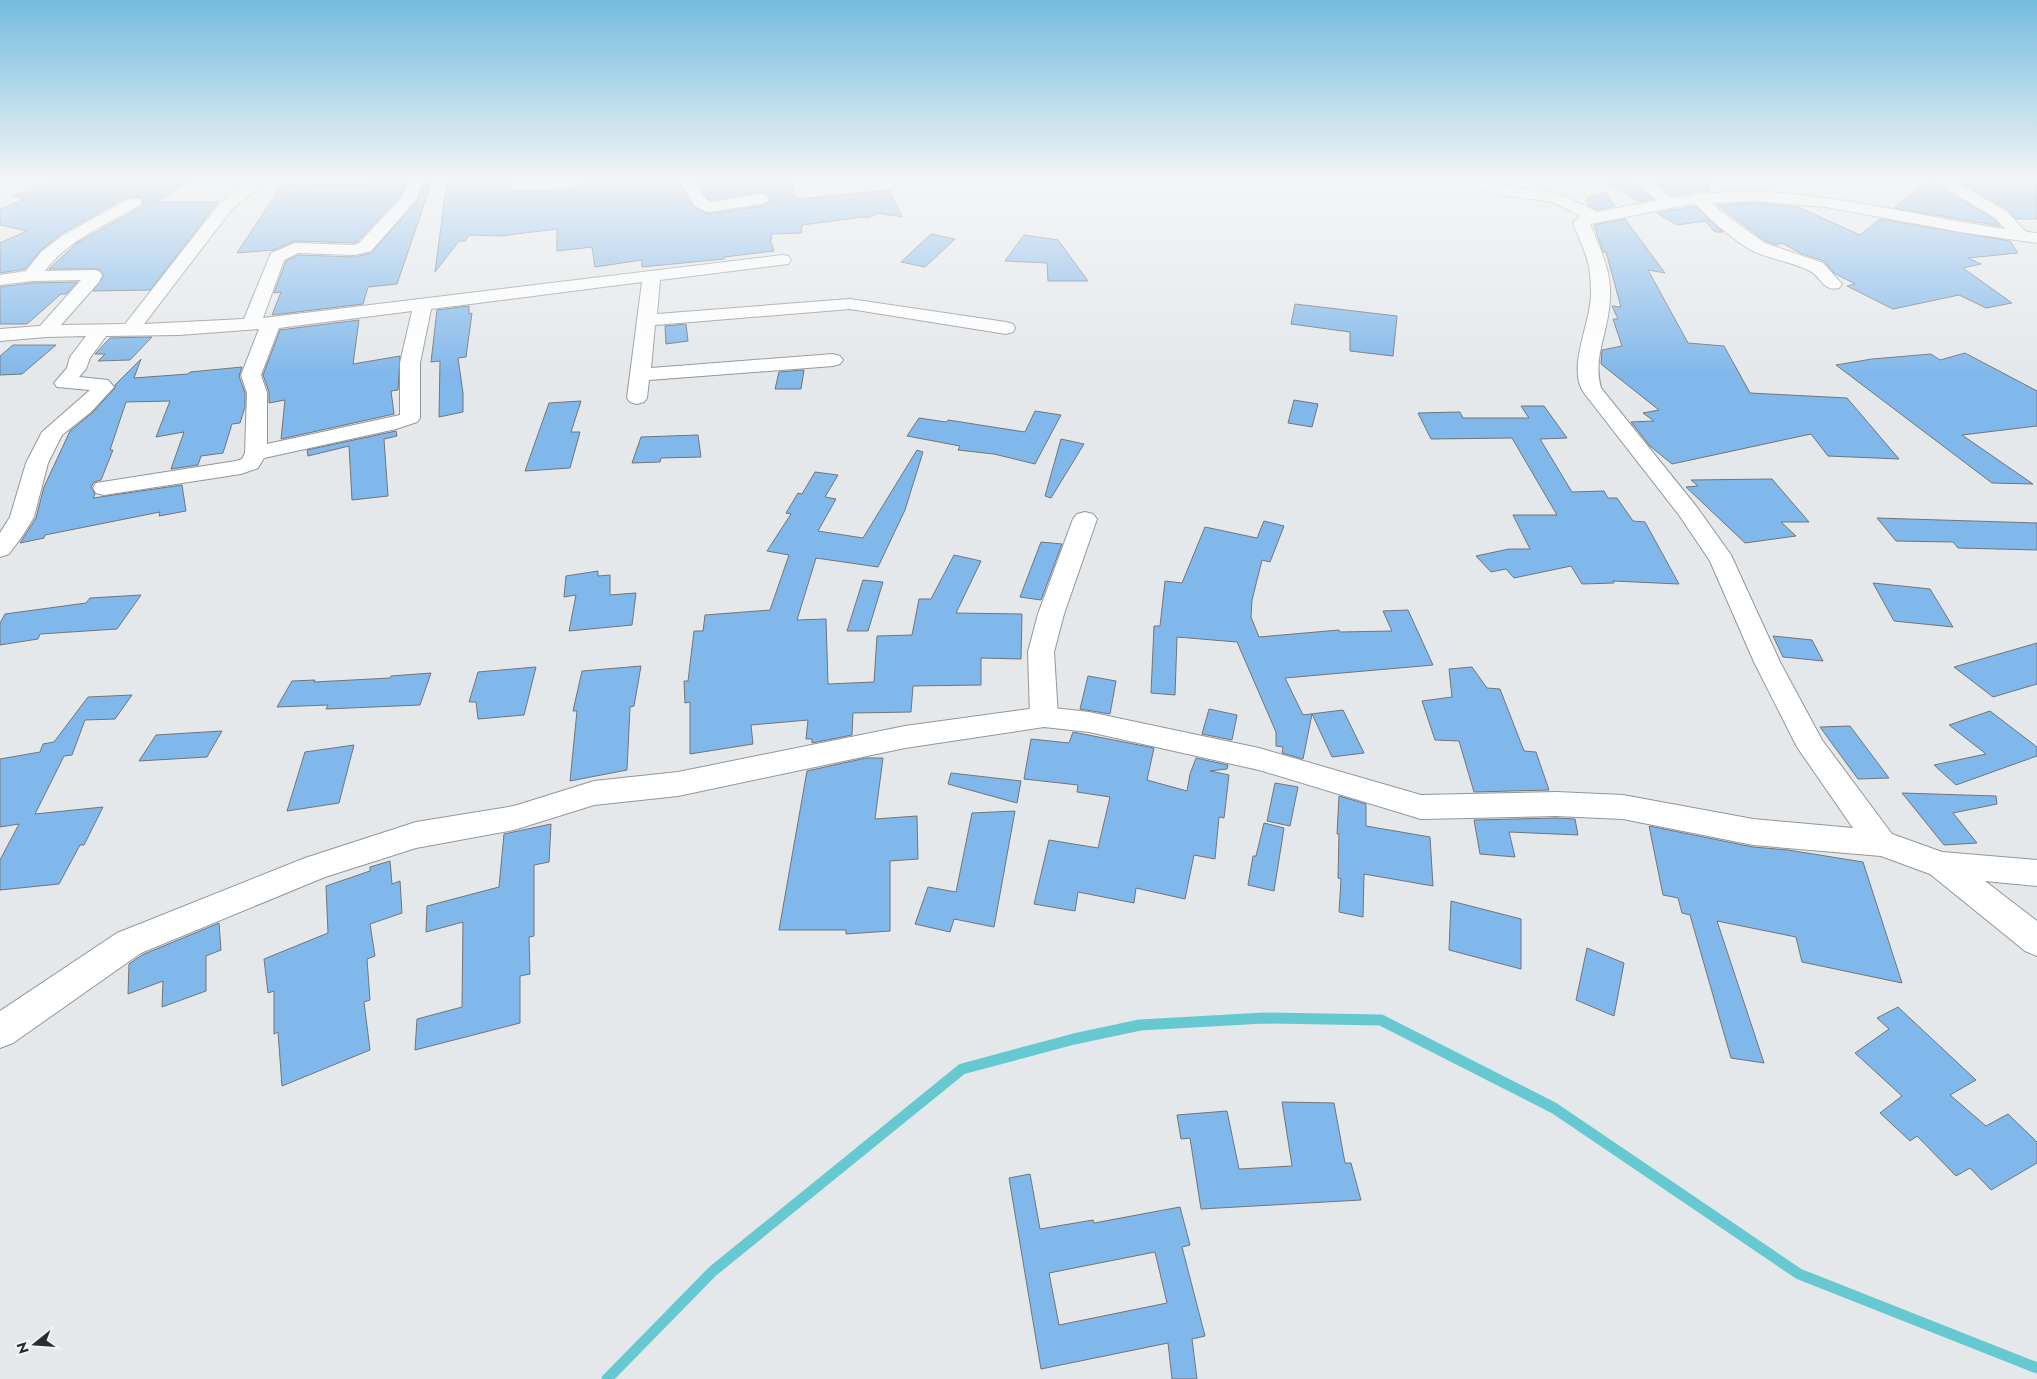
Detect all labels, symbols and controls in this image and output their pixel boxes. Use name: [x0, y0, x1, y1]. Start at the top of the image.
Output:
north arrow: [10, 1319, 60, 1369]
text: N: [11, 1340, 34, 1356]

